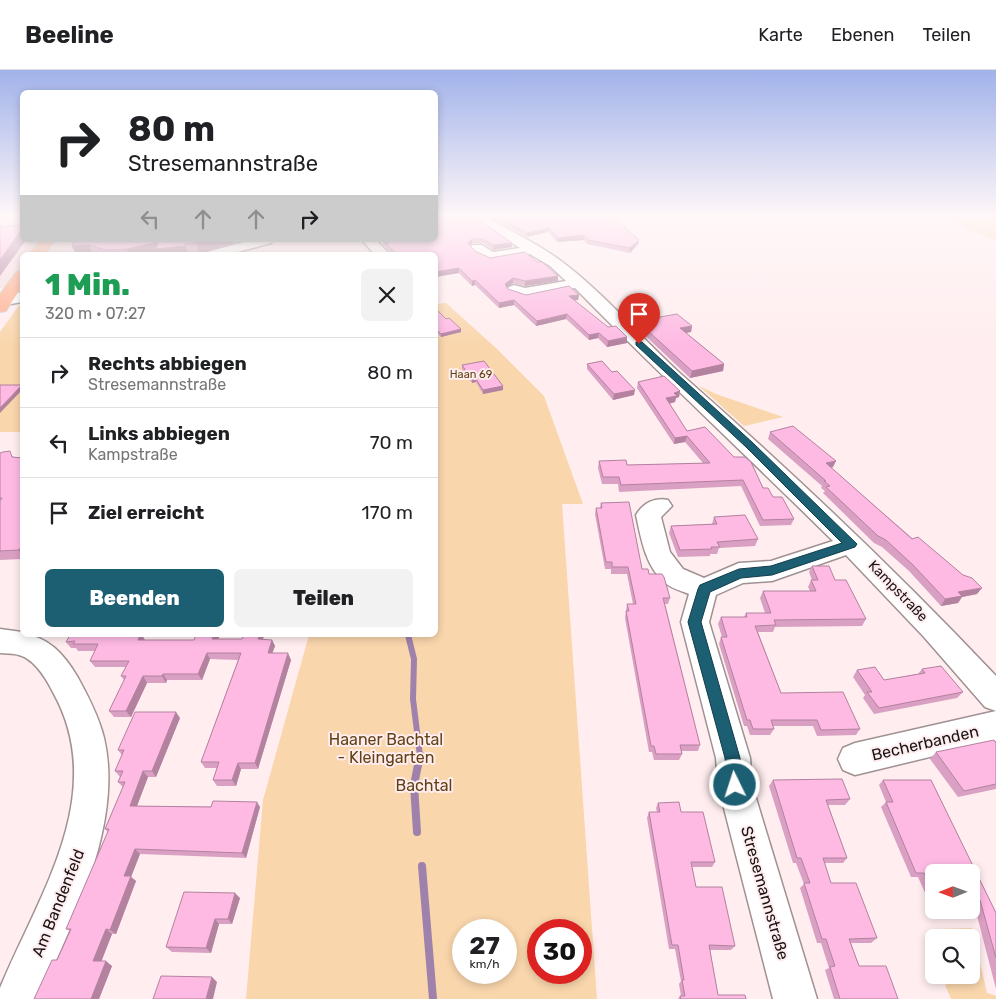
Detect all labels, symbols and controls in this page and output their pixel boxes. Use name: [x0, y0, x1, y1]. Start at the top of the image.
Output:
text: Beeline: [25, 21, 114, 49]
text: Karte: [758, 24, 803, 46]
text: Ebenen: [831, 24, 895, 46]
text: Teilen: [923, 24, 971, 46]
text: 80 m: [128, 108, 215, 150]
icon: right: [45, 110, 110, 175]
text: Stresemannstraße: [128, 150, 318, 177]
icon: left: [136, 205, 164, 233]
icon: ahead: [189, 205, 217, 233]
icon: ahead: [242, 205, 270, 233]
icon: right: [295, 205, 323, 233]
text: 1 Min.: [45, 267, 130, 303]
button: close: [361, 269, 413, 321]
pin: [618, 293, 660, 344]
icon: arrive: [625, 300, 653, 328]
text: 320 m · 07:27: [45, 304, 146, 323]
text: Rechts abbiegen: [88, 352, 247, 375]
icon: right: [45, 359, 73, 387]
text: 80 m: [367, 361, 413, 384]
park label: Haan 69: [450, 368, 492, 381]
text: Stresemannstraße: [88, 375, 226, 394]
text: Links abbiegen: [88, 422, 230, 445]
icon: left: [45, 429, 73, 457]
text: 70 m: [370, 431, 413, 454]
text: Kampstraße: [88, 445, 178, 464]
icon: arrive: [45, 499, 73, 527]
text: Ziel erreicht: [88, 501, 204, 524]
text: 170 m: [362, 501, 413, 524]
street label: Kampstraße: [865, 557, 931, 625]
button: Beenden: [45, 569, 224, 627]
button: Teilen: [234, 569, 413, 627]
street label: Becherbanden: [870, 721, 980, 765]
park label: Haaner Bachtal - Kleingarten: [329, 730, 443, 767]
position arrow: [708, 758, 760, 810]
park label: Bachtal: [396, 776, 452, 795]
street label: Stresemannstraße: [737, 824, 793, 962]
street label: Am Bandenfeld: [28, 846, 88, 960]
north arrow: [925, 864, 980, 919]
map controls: [925, 864, 980, 984]
speed limit sign: 30: [527, 919, 592, 984]
button: search: [925, 929, 980, 984]
text: 27: [469, 931, 500, 960]
text: km/h: [470, 957, 499, 971]

